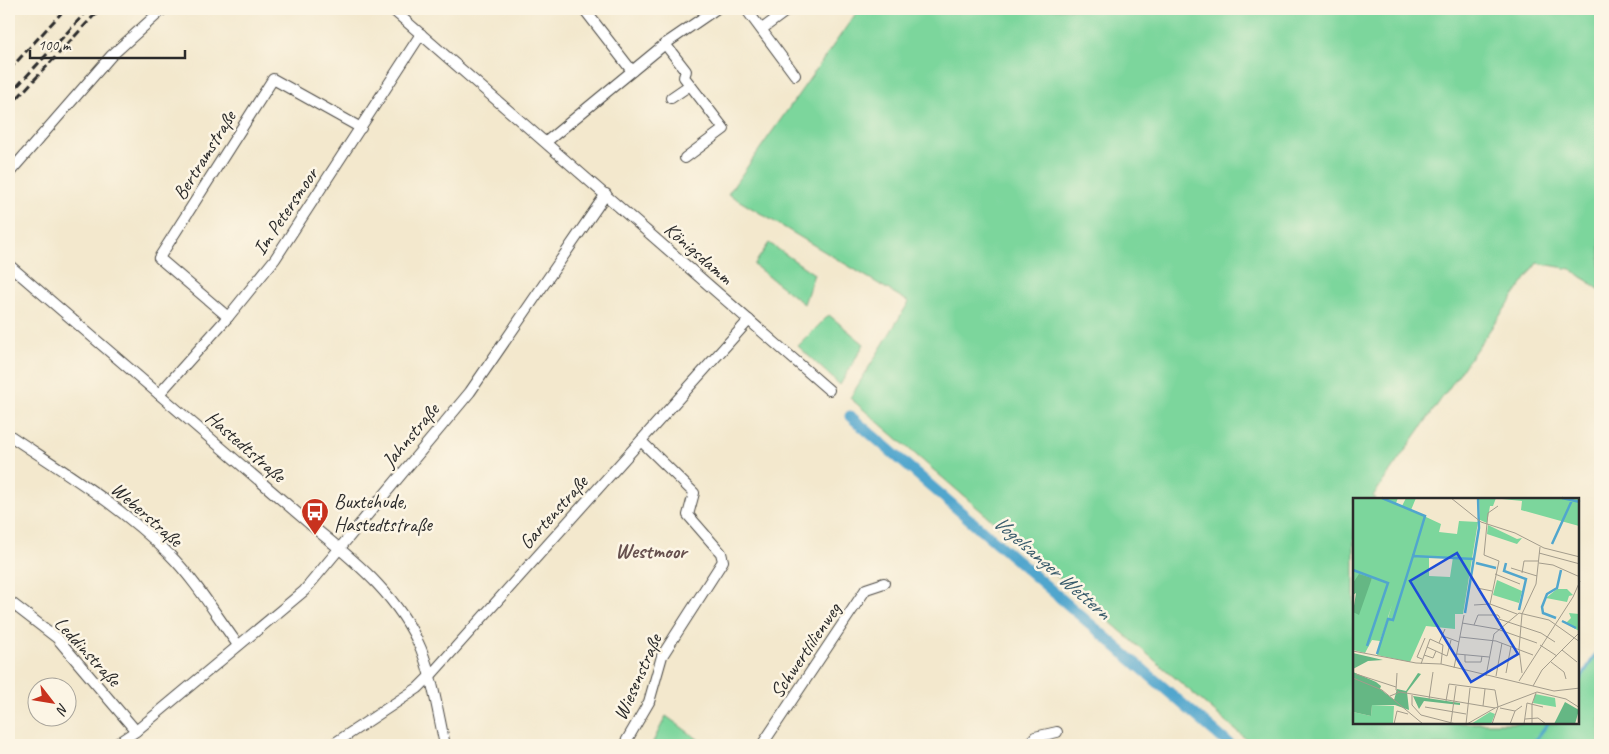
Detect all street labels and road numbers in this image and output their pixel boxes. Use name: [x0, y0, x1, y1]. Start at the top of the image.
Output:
street label: Bertramstraße: [167, 105, 242, 204]
street label: Im Petersmoor: [247, 161, 325, 260]
street label: Königsdamm: [659, 217, 739, 291]
street label: Jahnstraße: [376, 397, 445, 473]
street label: Hastedtstraße: [201, 405, 292, 489]
street label: Gartenstraße: [514, 469, 594, 555]
street label: Weberstraße: [106, 476, 189, 553]
street label: Schwertlilienweg: [764, 597, 847, 703]
street label: Leddinstraße: [49, 611, 127, 693]
street label: Wiesenstraße: [607, 629, 668, 724]

